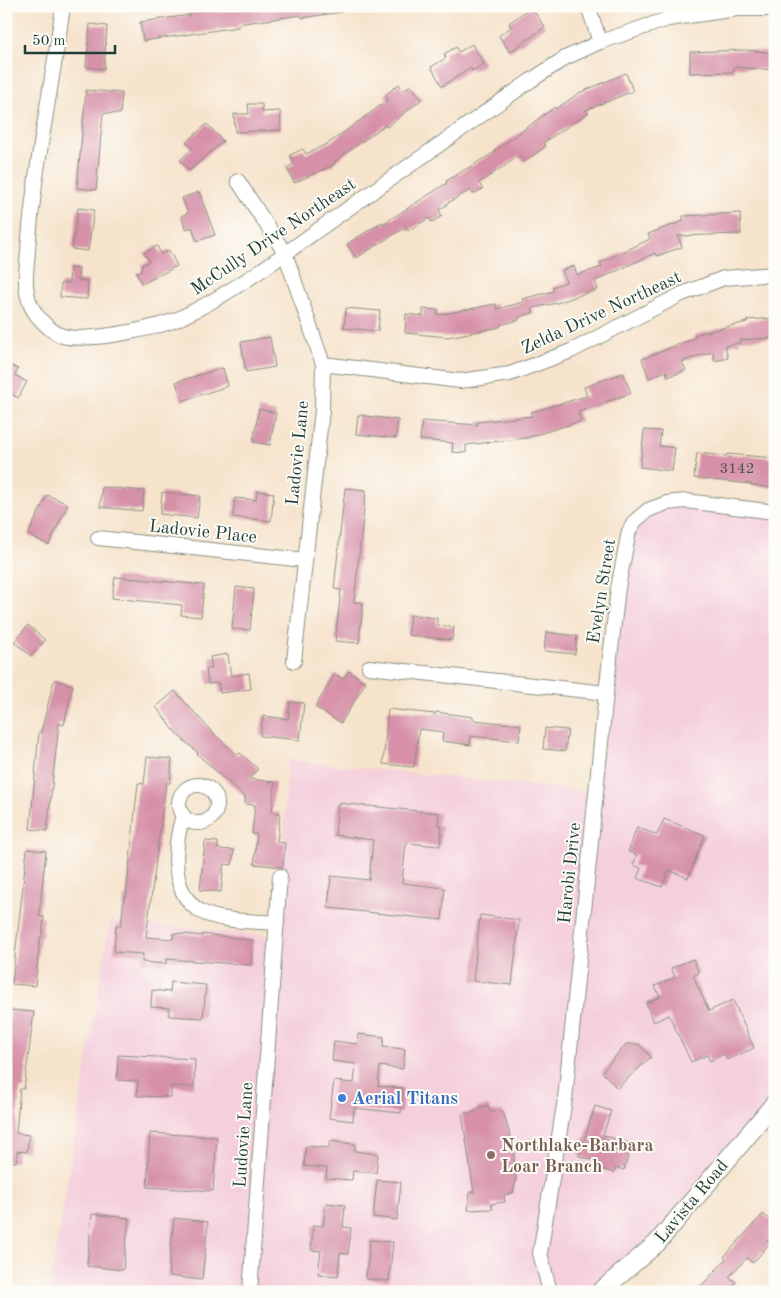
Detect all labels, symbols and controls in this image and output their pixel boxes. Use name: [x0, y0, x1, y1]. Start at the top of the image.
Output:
scale bar: [25, 22, 115, 54]
text: 50 m: [32, 34, 66, 49]
street label: McCully Drive Northeast: [188, 175, 359, 299]
street label: Zelda Drive Northeast: [519, 268, 684, 358]
street label: Ladovie Lane: [284, 400, 312, 506]
house number: 3142: [720, 462, 754, 477]
street label: Ladovie Place: [148, 517, 258, 547]
street label: Evelyn Street: [585, 537, 619, 645]
street label: Harobi Drive: [556, 822, 584, 925]
street label: Ludovie Lane: [231, 1082, 257, 1189]
place label: Aerial Titans: [352, 1090, 458, 1108]
marker: Aerial Titans: [336, 1092, 348, 1104]
place label: Northlake-Barbara Loar Branch: [501, 1137, 654, 1176]
marker: Northlake-Barbara Loar Branch: [485, 1149, 497, 1161]
street label: Lavista Road: [652, 1156, 732, 1247]

